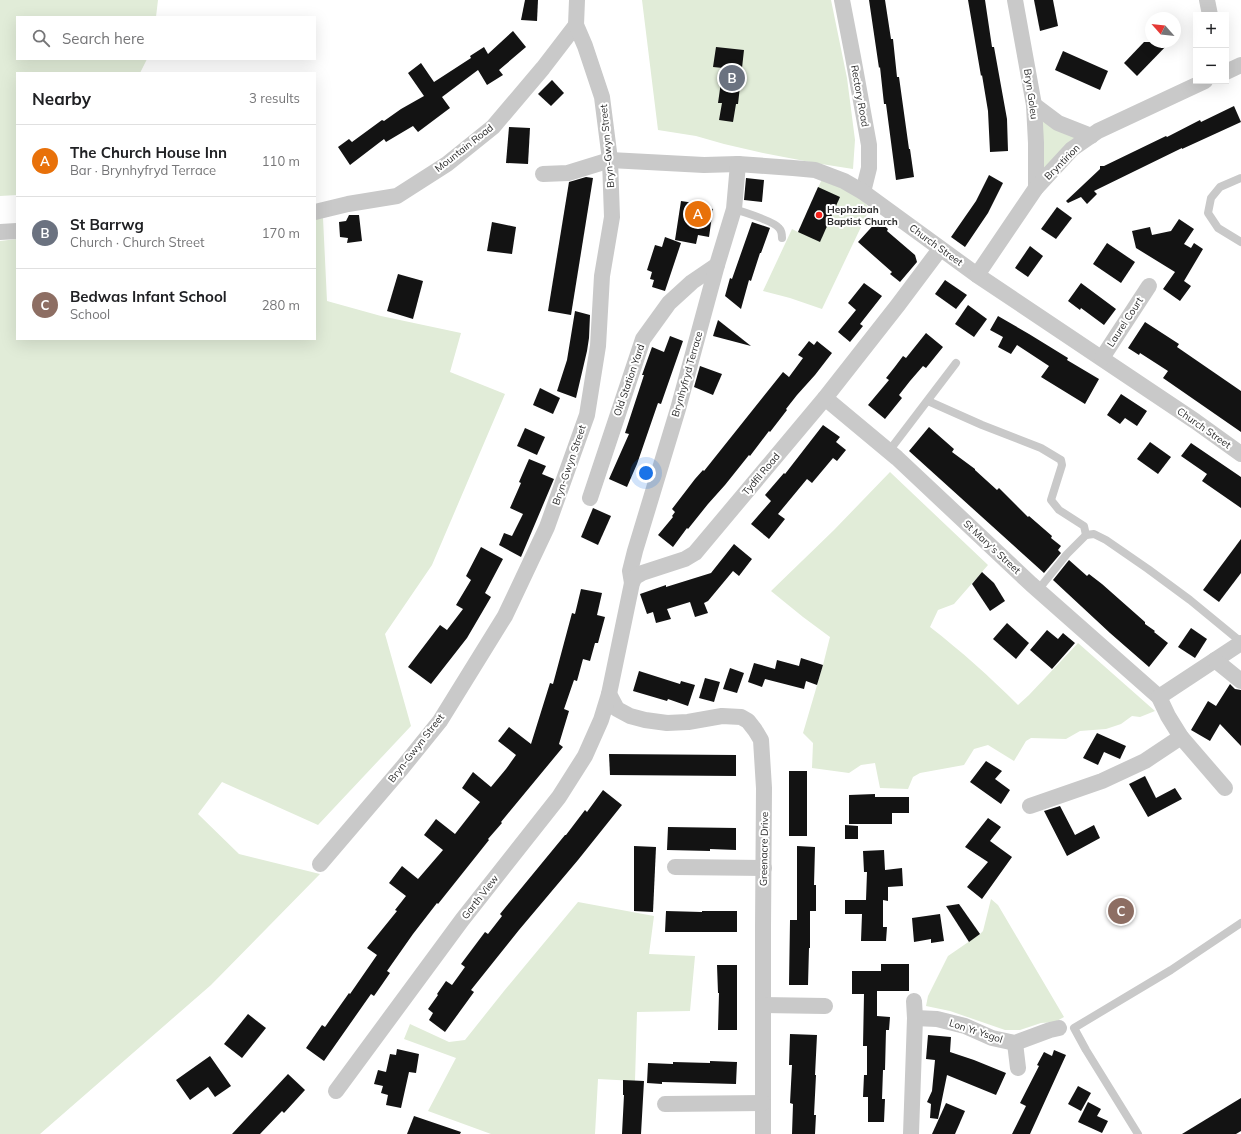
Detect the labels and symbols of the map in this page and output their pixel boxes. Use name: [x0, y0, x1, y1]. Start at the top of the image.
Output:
north arrow: [1145, 12, 1181, 48]
pin: B: [719, 63, 745, 93]
street label: Rectory Road: [848, 64, 872, 128]
street label: Bryn Goleu: [1021, 68, 1041, 120]
street label: Bryn-Gwyn Street: [597, 103, 617, 188]
street label: Mountain Road: [432, 121, 496, 175]
street label: Bryntirion: [1041, 141, 1083, 183]
pin: A: [685, 199, 711, 229]
place label: Hephzibah Baptist Church: [827, 203, 898, 228]
marker: Hephzibah Baptist Church: [814, 210, 824, 220]
street label: Church Street: [907, 221, 966, 269]
street label: Laurel Court: [1104, 294, 1146, 349]
street label: Brynhyfryd Terrace: [669, 330, 705, 418]
street label: Old Station Yard: [611, 342, 647, 418]
street label: Church Street: [1174, 405, 1234, 452]
street label: Bryn-Gwyn Street: [549, 423, 589, 507]
street label: Tydfil Road: [739, 450, 783, 498]
your location: [636, 463, 656, 483]
street label: St Mary's Street: [961, 517, 1024, 577]
street label: Bryn-Gwyn Street: [385, 711, 447, 785]
street label: Greenacre Drive: [757, 812, 771, 886]
street label: Garth View: [459, 872, 502, 922]
pin: C: [1108, 896, 1134, 926]
street label: Lon Yr Ysgol: [948, 1016, 1004, 1046]

